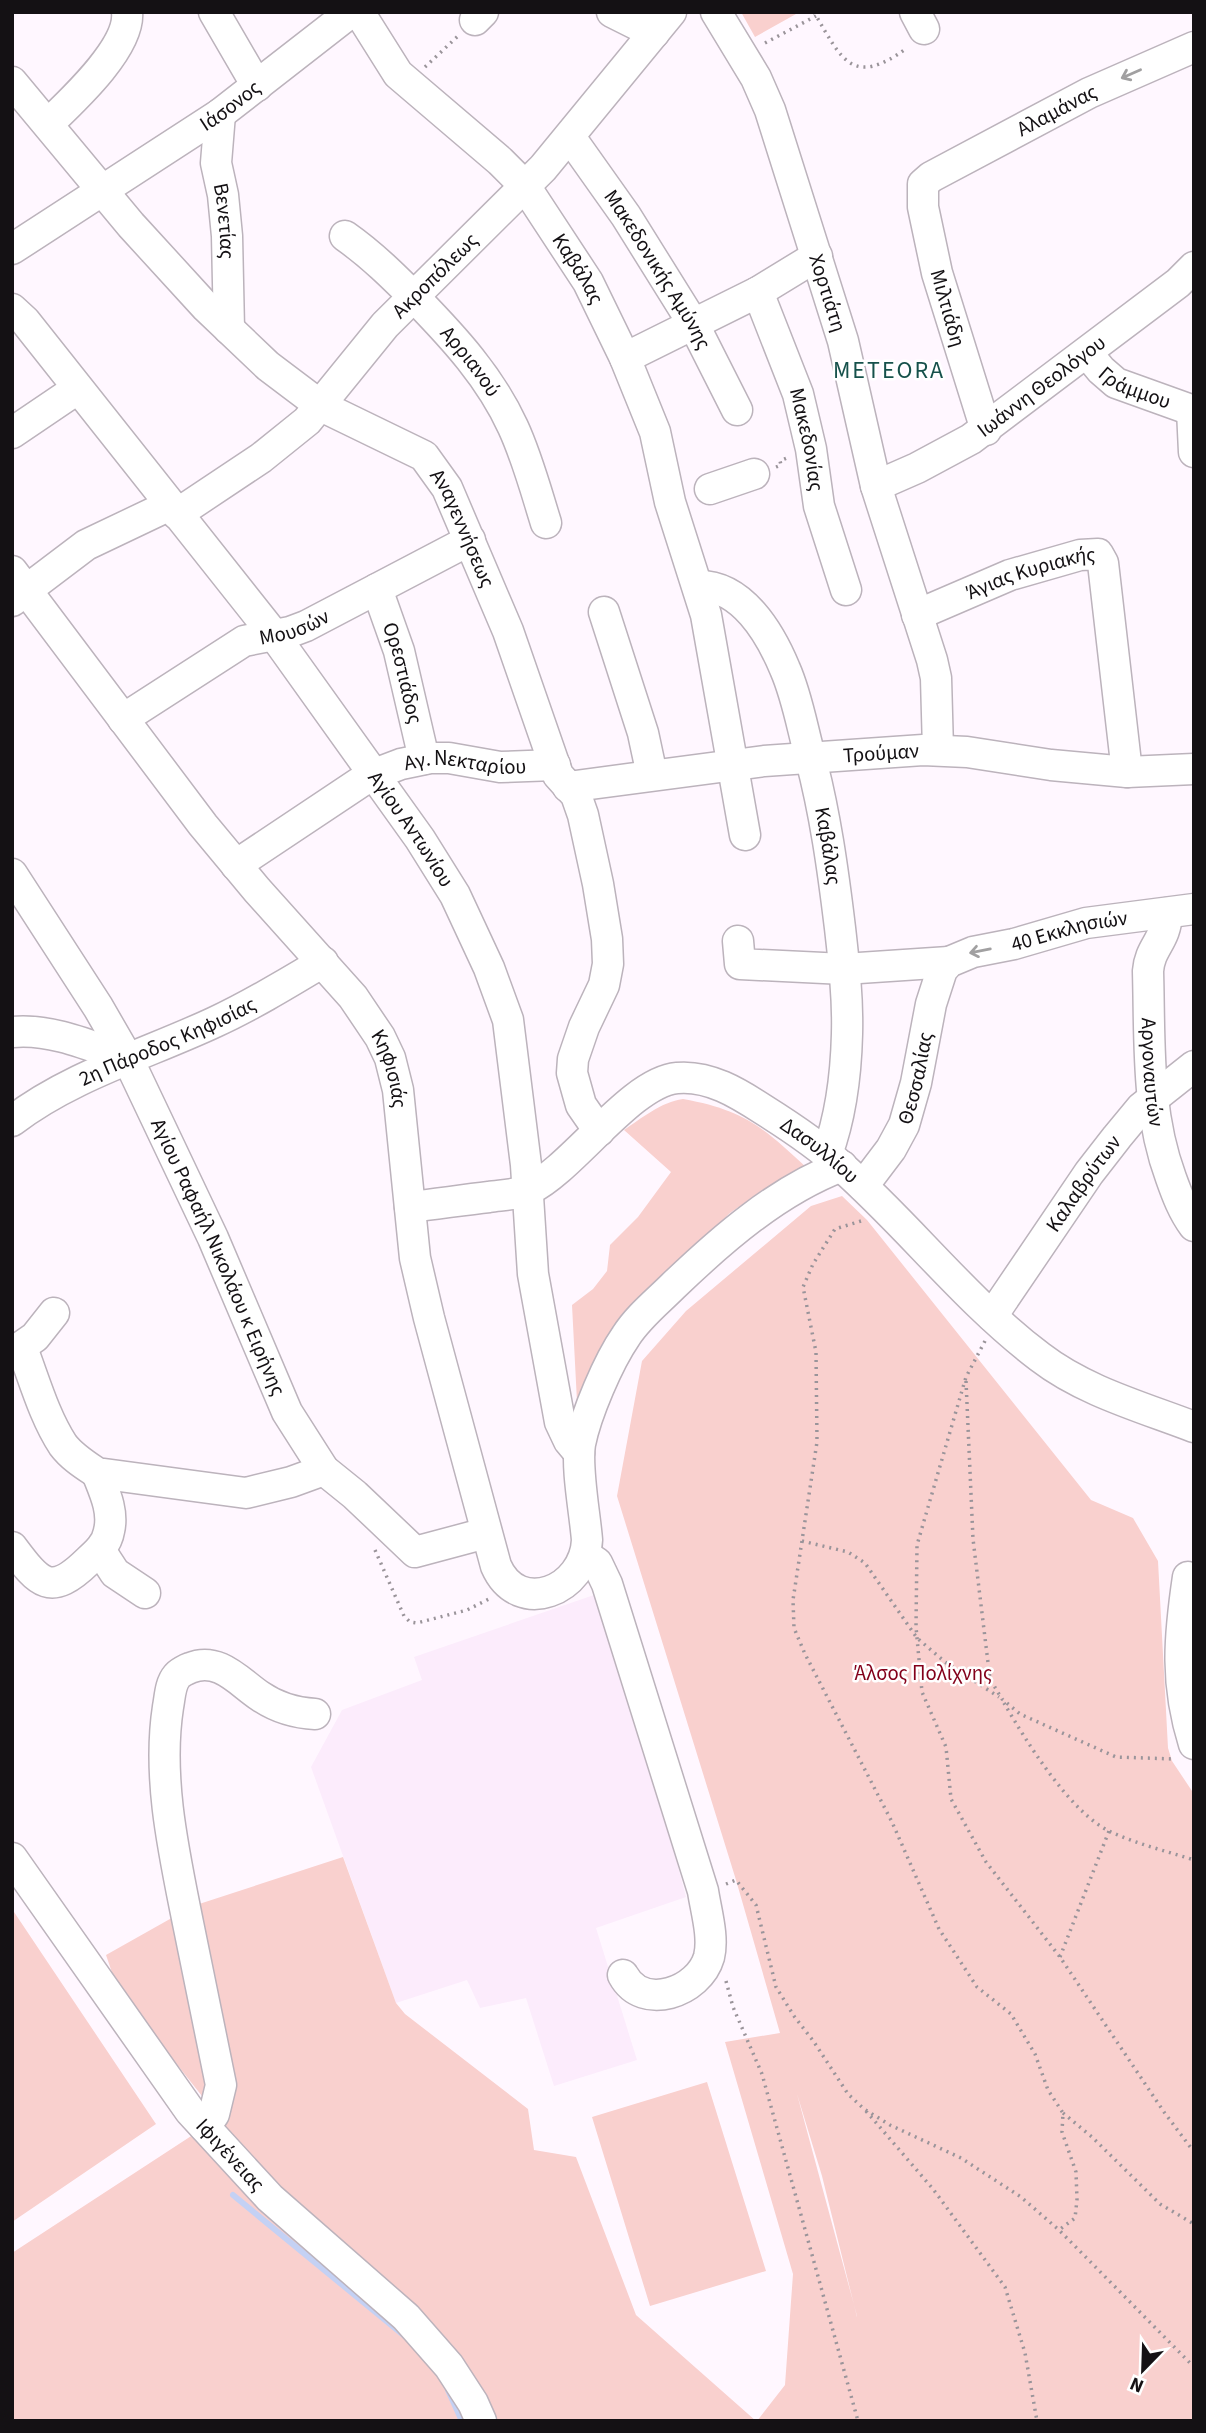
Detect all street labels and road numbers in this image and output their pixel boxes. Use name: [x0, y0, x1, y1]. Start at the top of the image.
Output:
street label: Ιάσονος: [194, 73, 267, 138]
street label: Αλαμάνας: [1011, 76, 1102, 144]
street label: Βενετίας: [206, 180, 242, 259]
street label: Μακεδονικής Αμύνης: [597, 183, 719, 354]
street label: Ακροπόλεως: [385, 226, 485, 325]
street label: Καβάλας: [545, 227, 611, 309]
street label: Χορτιάτη: [801, 250, 854, 336]
street label: Μιλτιάδη: [923, 266, 973, 350]
street label: Αρριανού: [433, 319, 508, 403]
street label: Ιωάννη Θεολόγου: [971, 328, 1112, 444]
street label: Γράμμου: [1092, 359, 1175, 417]
street label: Μακεδονίας: [782, 385, 832, 493]
street label: Αναγεννήσεως: [423, 462, 503, 592]
street label: Άγιας Κυριακής: [961, 539, 1096, 607]
street label: Μουσών: [256, 601, 335, 653]
street label: Ορεστιάδος: [375, 618, 430, 727]
street label: Τρούμαν: [842, 735, 920, 771]
street label: Αγ. Νεκταρίου: [401, 743, 527, 782]
street label: Αγίου Αντωνίου: [361, 765, 461, 893]
street label: Καβάλας: [807, 804, 849, 887]
street label: 40 Εκκλησιών: [1007, 903, 1129, 959]
street label: 2η Πάροδος Κηφισίας: [74, 989, 261, 1094]
street label: Αργοναυτών: [1134, 1017, 1172, 1129]
street label: Κηφισιάς: [364, 1023, 415, 1109]
street label: Θεσσαλίας: [890, 1029, 940, 1128]
street label: Δασυλλίου: [774, 1109, 866, 1190]
street label: Αγίου Ραφαήλ Νικολάου κ Ειρήνης: [143, 1113, 293, 1400]
street label: Καλαβρύτων: [1038, 1128, 1128, 1238]
street label: Ιφιγένειας: [189, 2112, 272, 2198]

